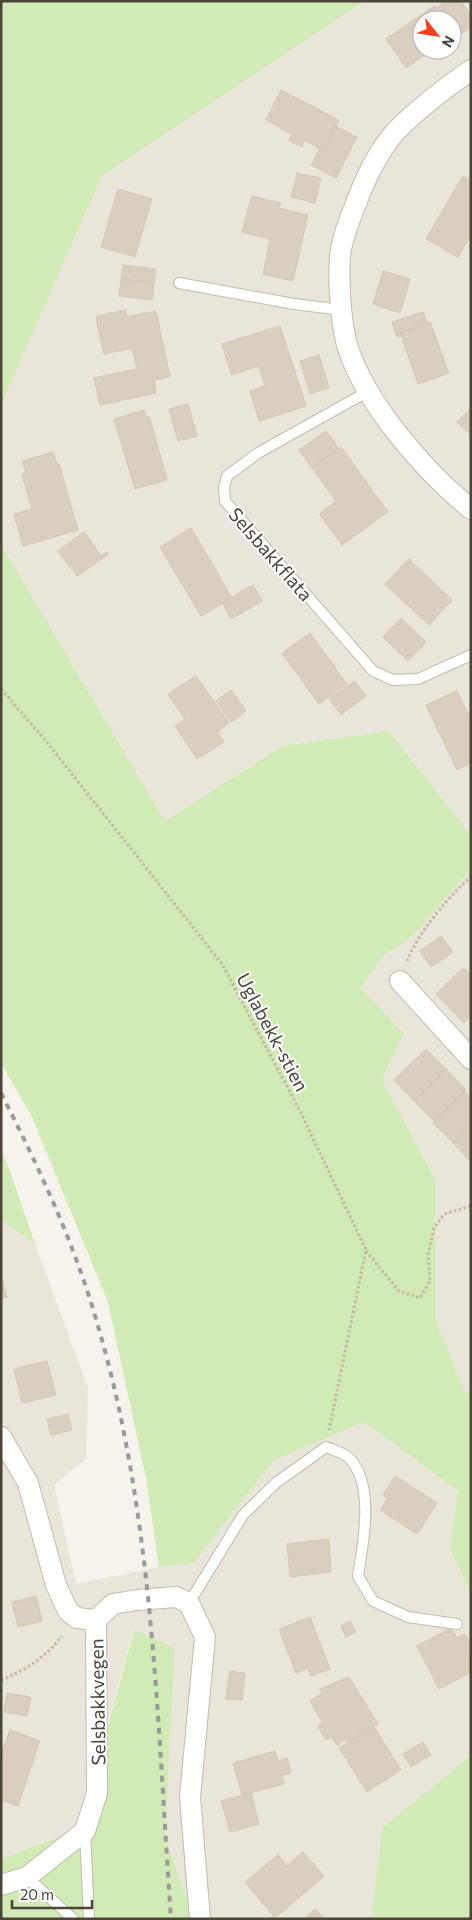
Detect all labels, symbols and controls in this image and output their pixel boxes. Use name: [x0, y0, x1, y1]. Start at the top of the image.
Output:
north arrow: [412, 10, 462, 60]
text: N: [439, 33, 459, 51]
street label: Selsbakkflata: [224, 503, 318, 605]
street label: Uglabekk-stien: [232, 969, 314, 1095]
street label: Selsbakkvegen: [84, 1638, 110, 1766]
scale bar: [12, 1878, 92, 1910]
text: 20 m: [20, 1885, 54, 1903]

